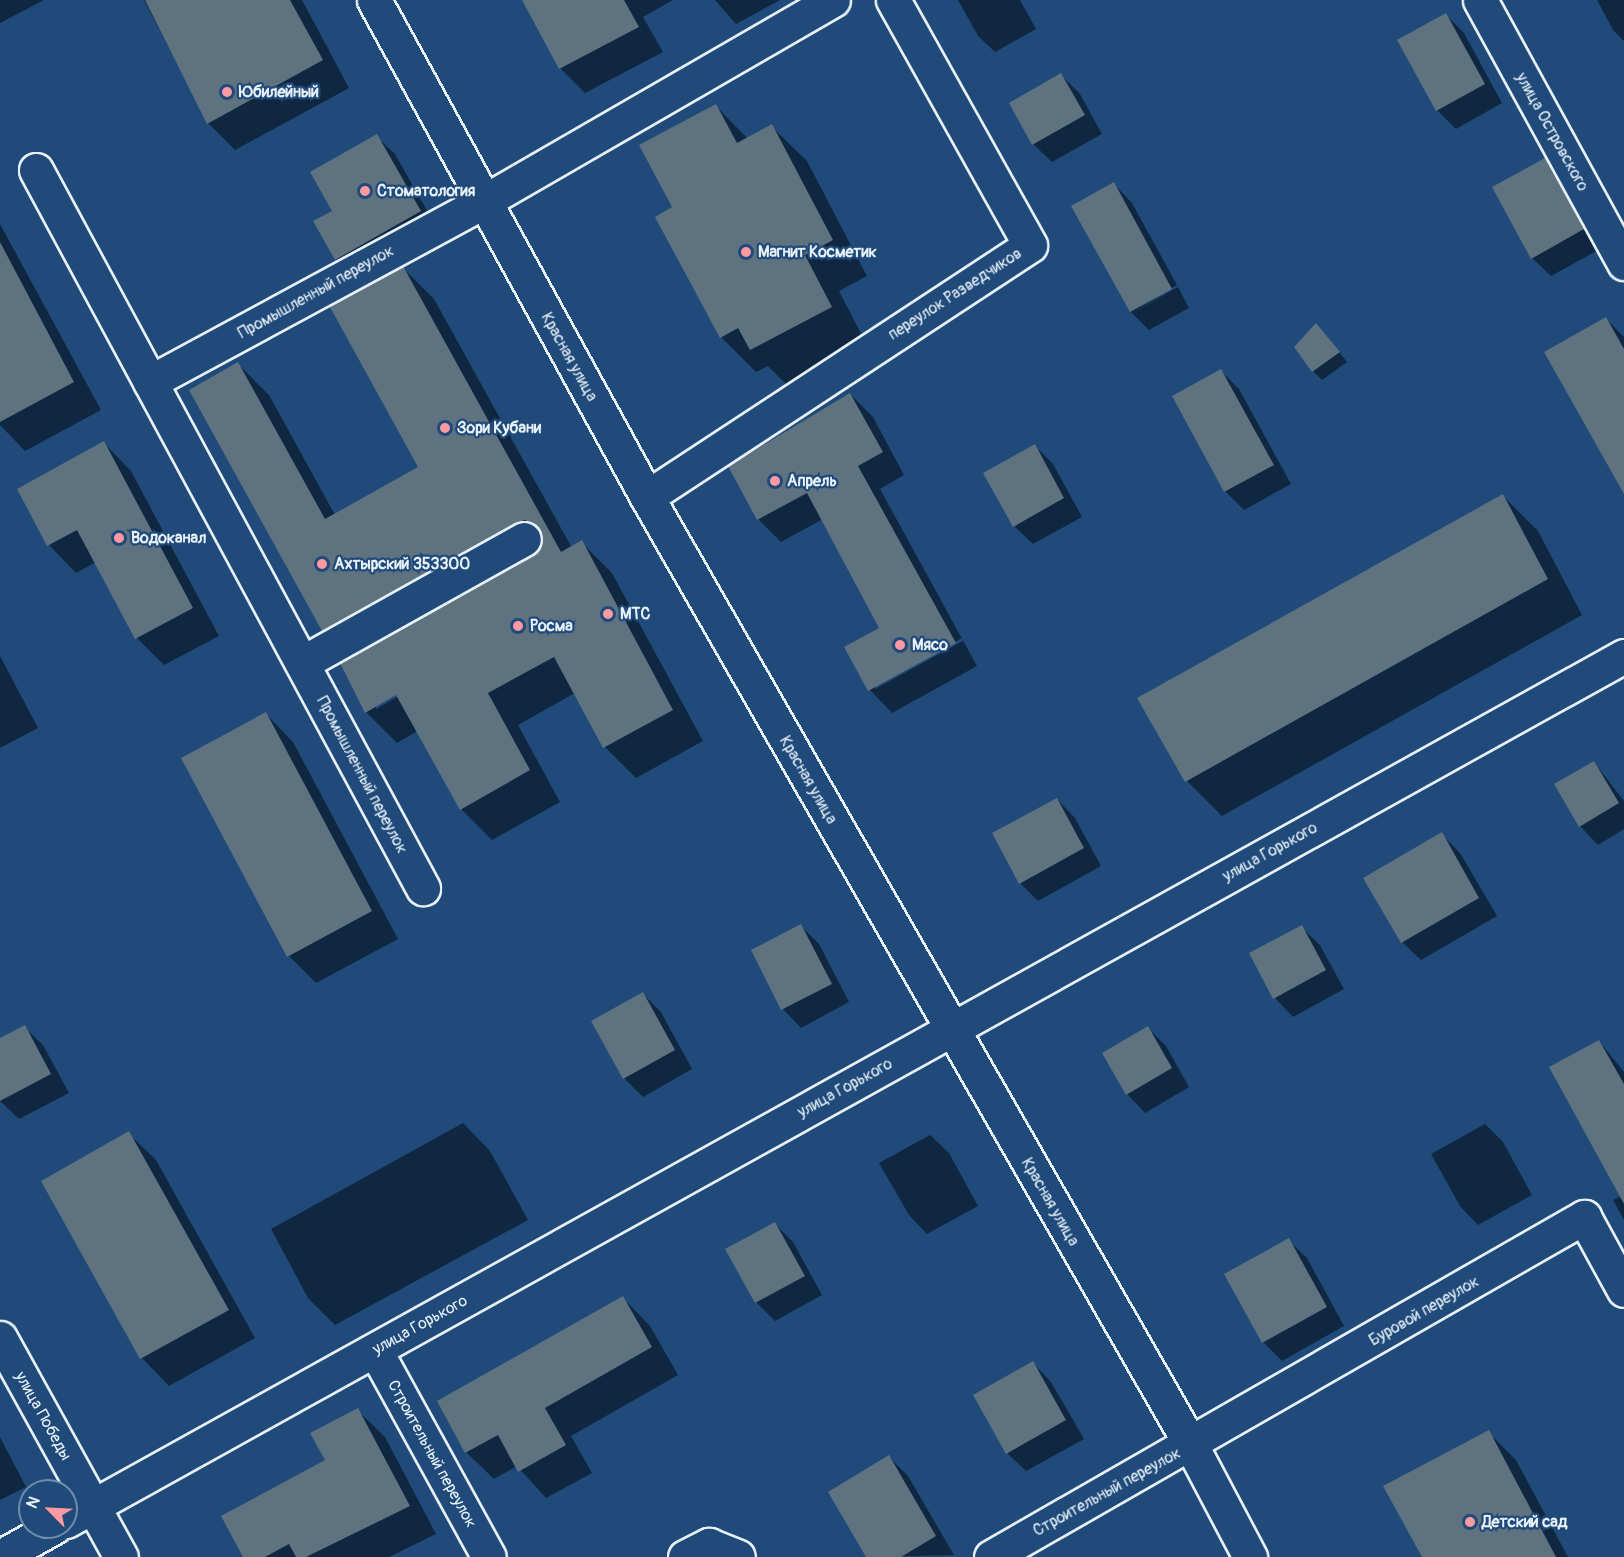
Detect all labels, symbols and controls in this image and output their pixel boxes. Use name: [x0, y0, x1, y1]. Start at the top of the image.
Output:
street label: улица Островского: [1512, 69, 1592, 195]
place label: Юбилейный: [239, 82, 319, 102]
marker: Юбилейный: [220, 85, 234, 99]
place label: Стоматология: [377, 181, 475, 201]
marker: Стоматология: [358, 184, 372, 198]
street label: Промышленный переулок: [235, 241, 397, 343]
place label: Магнит Косметик: [758, 242, 877, 262]
street label: переулок Разведчиков: [885, 244, 1025, 344]
marker: Магнит Косметик: [739, 245, 753, 259]
street label: Красная улица: [537, 309, 601, 405]
place label: Зори Кубани: [457, 418, 541, 438]
marker: Зори Кубани: [438, 421, 452, 435]
place label: Апрель: [787, 471, 837, 491]
marker: Апрель: [768, 474, 782, 488]
place label: Водоканал: [131, 528, 206, 548]
marker: Водоканал: [112, 531, 126, 545]
place label: Ахтырский 353300: [334, 554, 470, 574]
marker: Ахтырский 353300: [315, 557, 329, 571]
place label: МТС: [620, 604, 650, 624]
marker: МТС: [601, 607, 615, 621]
place label: Росма: [530, 616, 573, 636]
marker: Росма: [511, 619, 525, 633]
place label: Мясо: [912, 635, 948, 655]
marker: Мясо: [893, 638, 907, 652]
street label: Промышленный переулок: [312, 693, 412, 857]
street label: Красная улица: [775, 733, 841, 827]
street label: улица Горького: [1219, 818, 1321, 886]
street label: улица Горького: [794, 1054, 896, 1122]
street label: Красная улица: [1017, 1155, 1083, 1249]
street label: Буровой переулок: [1366, 1272, 1482, 1350]
street label: улица Горького: [369, 1291, 471, 1359]
street label: улица Победы: [11, 1368, 75, 1464]
street label: Строительный переулок: [383, 1377, 481, 1531]
street label: Строительный переулок: [1030, 1443, 1184, 1541]
north arrow: [18, 1479, 78, 1539]
text: N: [22, 1493, 45, 1512]
place label: Детский сад: [1482, 1512, 1567, 1532]
marker: Детский сад: [1463, 1515, 1477, 1529]

